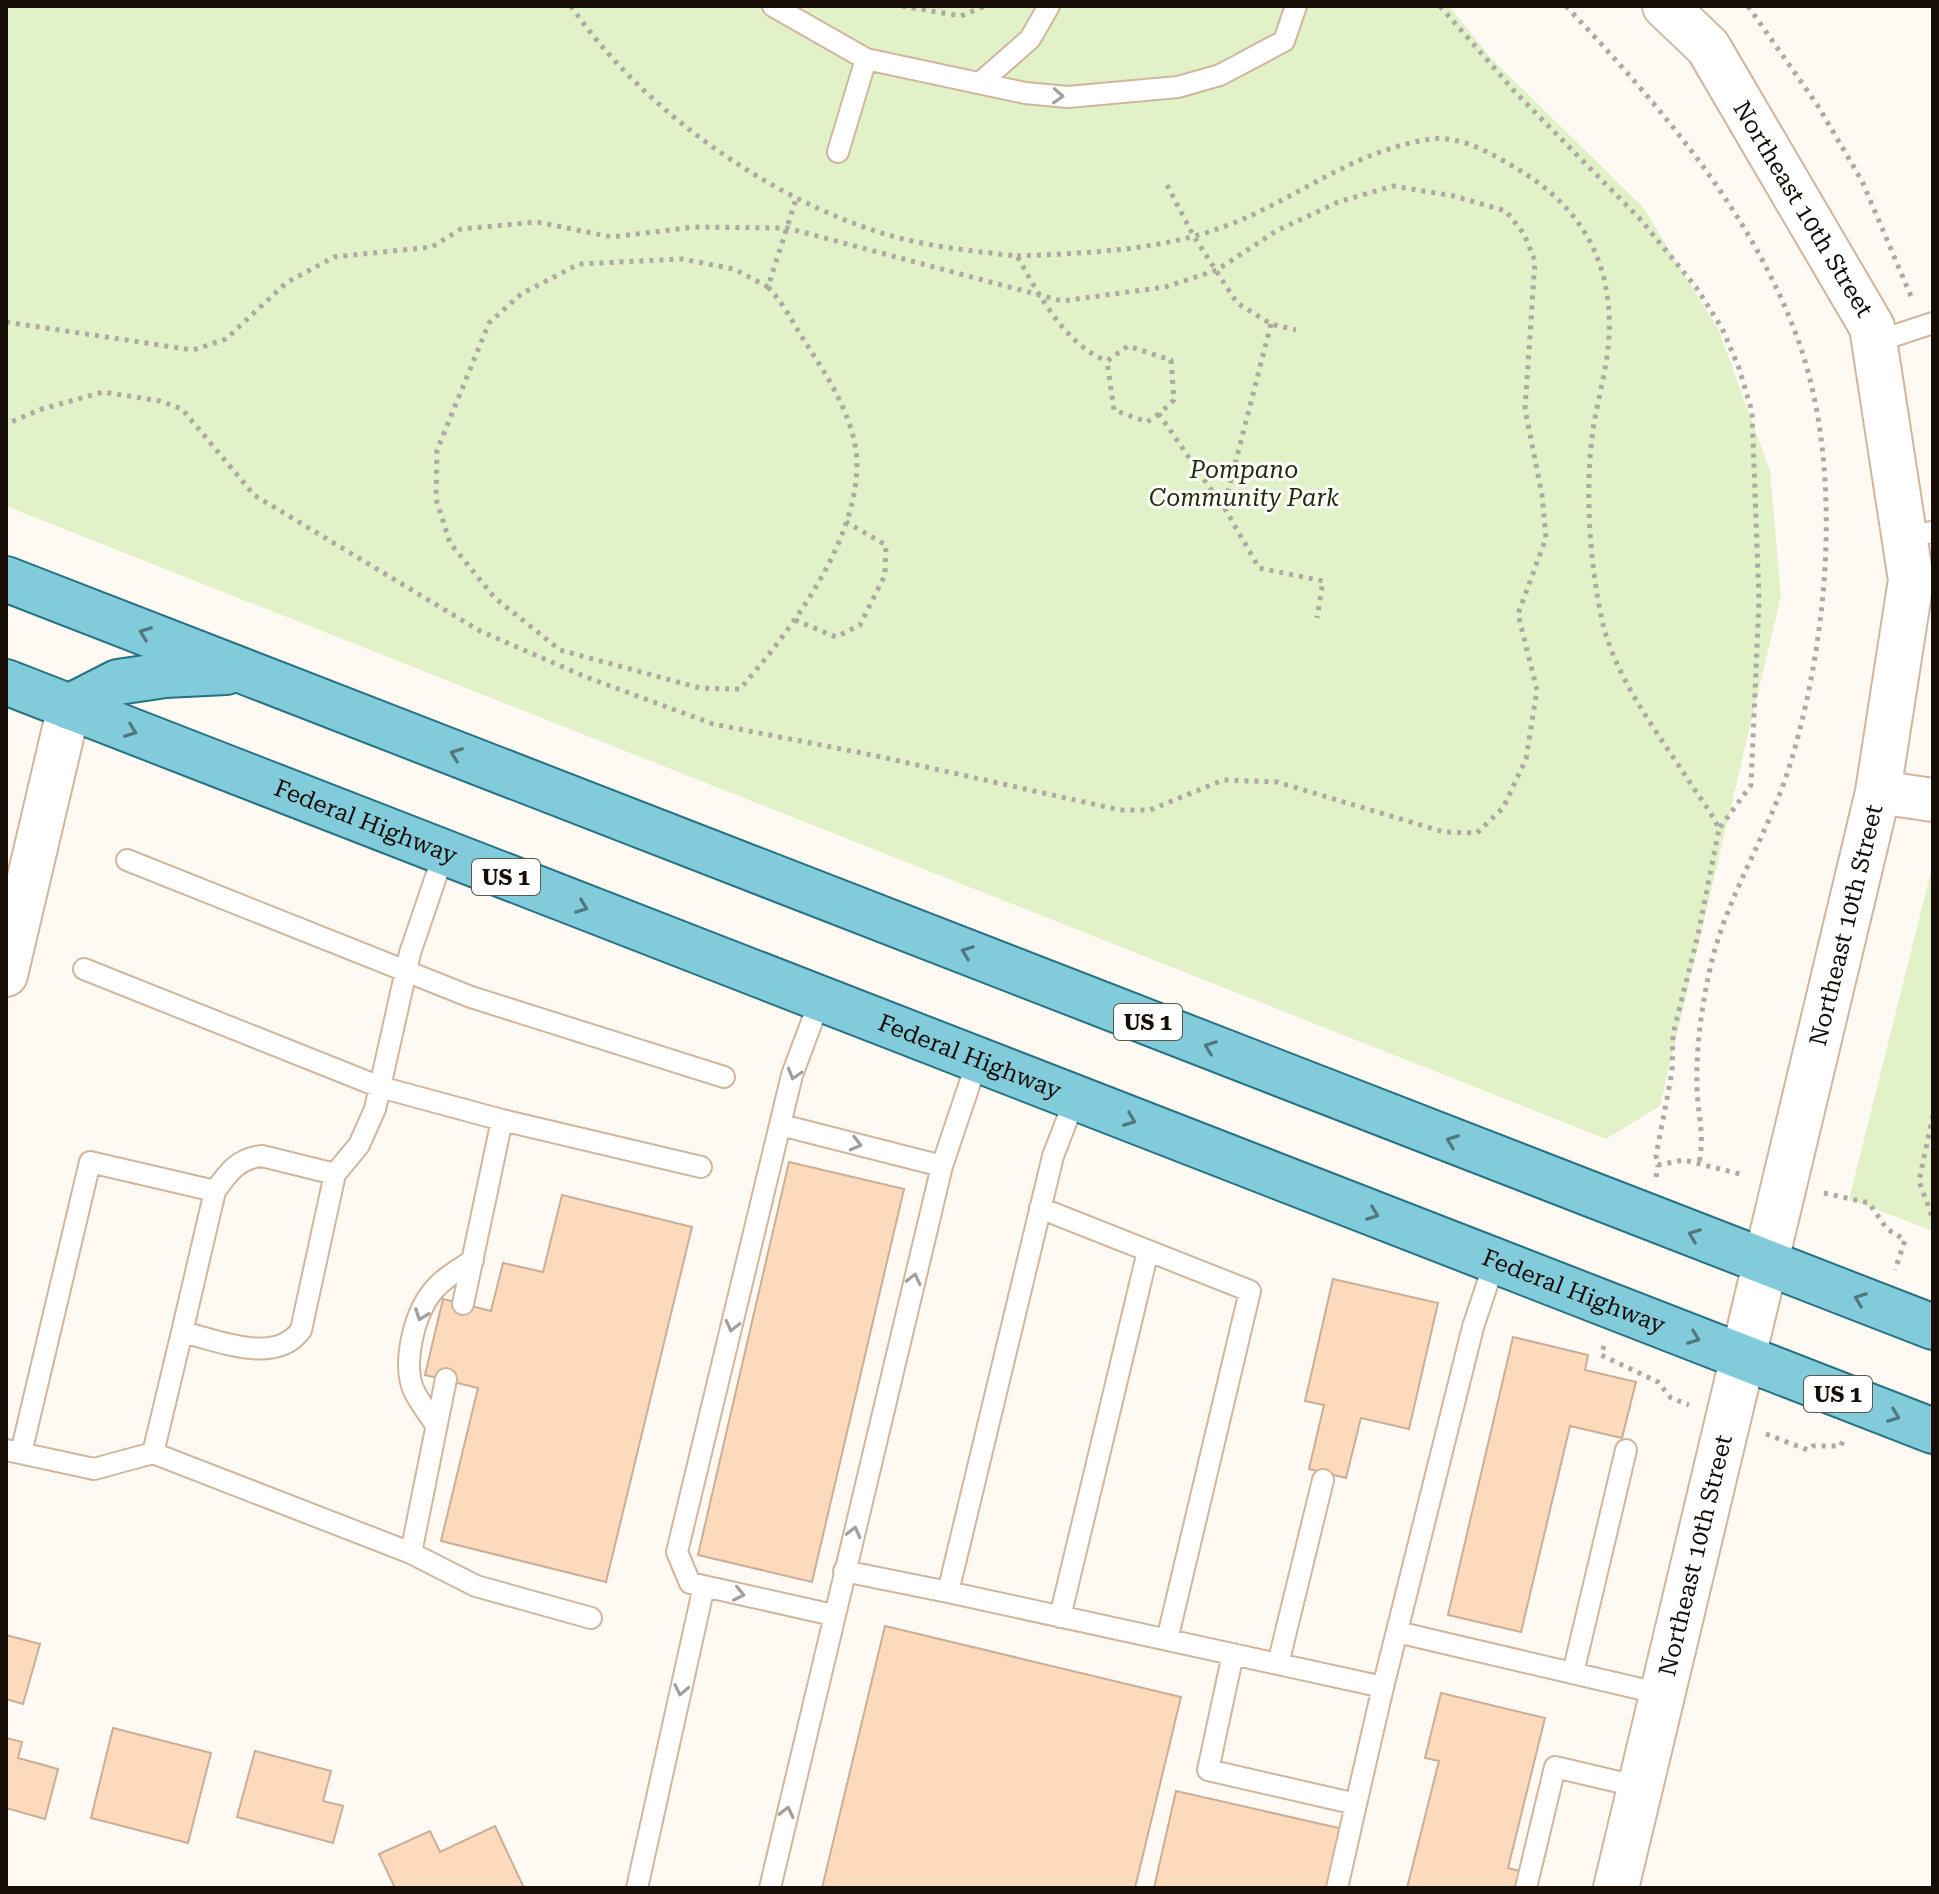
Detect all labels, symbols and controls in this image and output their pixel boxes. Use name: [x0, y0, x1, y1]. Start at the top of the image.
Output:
one-way arrow: [1052, 87, 1064, 104]
street label: Northeast 10th Street: [1727, 96, 1879, 322]
park label: Pompano Community Park: [1149, 456, 1339, 512]
one-way arrow: [139, 626, 153, 643]
one-way arrow: [123, 721, 137, 738]
one-way arrow: [450, 747, 464, 763]
street label: Federal Highway: [270, 774, 462, 870]
street label: Northeast 10th Street: [1804, 802, 1889, 1049]
road number: US 1: [472, 859, 540, 895]
one-way arrow: [574, 897, 588, 914]
one-way arrow: [961, 945, 975, 962]
road number: US 1: [1114, 1004, 1182, 1040]
street label: Federal Highway: [874, 1008, 1066, 1105]
one-way arrow: [1203, 1040, 1217, 1056]
one-way arrow: [787, 1066, 803, 1080]
one-way arrow: [1122, 1111, 1136, 1127]
one-way arrow: [1446, 1134, 1460, 1151]
one-way arrow: [849, 1135, 863, 1152]
one-way arrow: [1365, 1204, 1379, 1221]
one-way arrow: [1688, 1228, 1702, 1245]
street label: Federal Highway: [1478, 1243, 1670, 1340]
one-way arrow: [905, 1273, 922, 1286]
one-way arrow: [1854, 1292, 1868, 1309]
one-way arrow: [414, 1307, 431, 1321]
one-way arrow: [724, 1319, 741, 1333]
one-way arrow: [1686, 1328, 1700, 1345]
road number: US 1: [1804, 1376, 1872, 1412]
one-way arrow: [1886, 1406, 1900, 1423]
street label: Northeast 10th Street: [1653, 1432, 1738, 1679]
one-way arrow: [845, 1525, 862, 1539]
one-way arrow: [731, 1585, 745, 1602]
one-way arrow: [673, 1683, 690, 1696]
one-way arrow: [778, 1806, 795, 1819]

